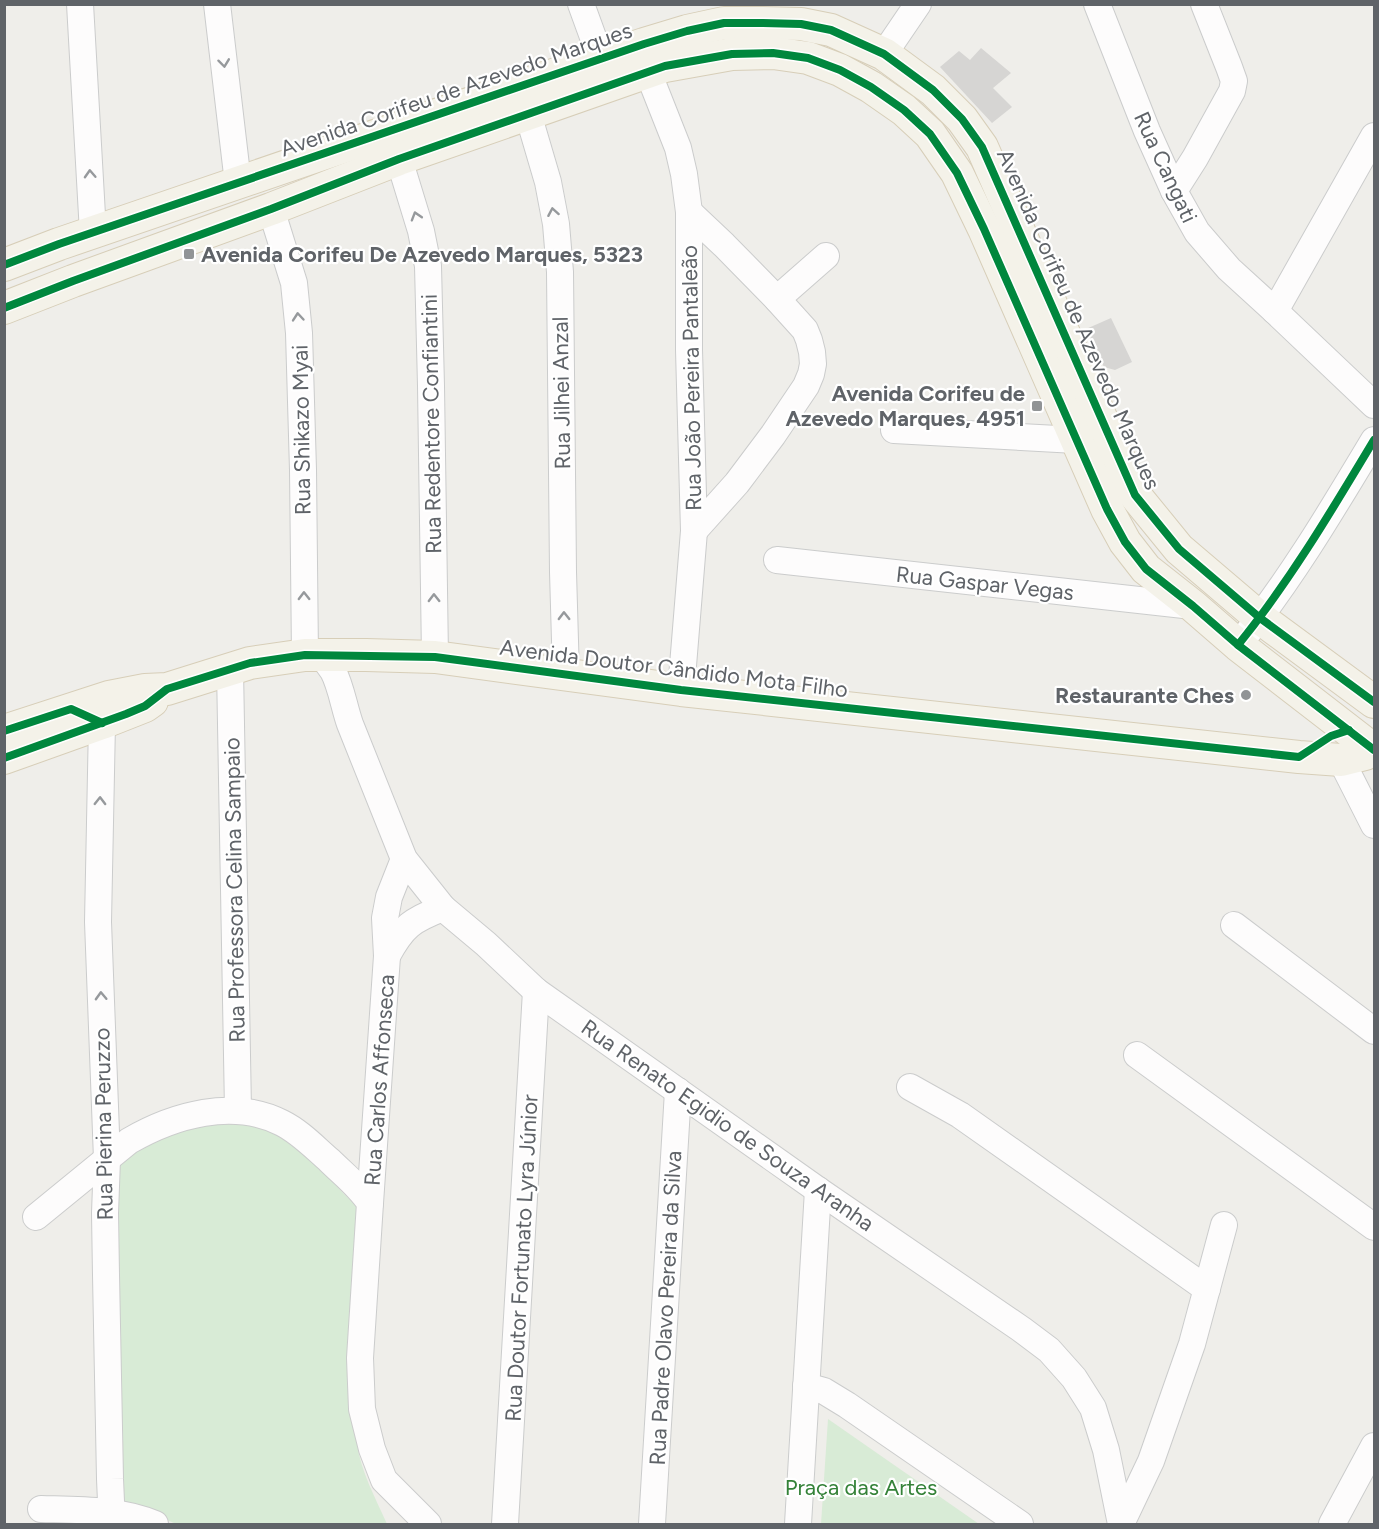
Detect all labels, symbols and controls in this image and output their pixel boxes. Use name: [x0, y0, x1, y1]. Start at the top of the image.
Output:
street label: Avenida Corifeu de Azevedo Marques: [277, 16, 636, 163]
one-way arrow: [217, 58, 230, 67]
street label: Rua Cangati: [1128, 107, 1203, 227]
street label: Avenida Corifeu de Azevedo Marques: [991, 145, 1166, 494]
one-way arrow: [83, 170, 96, 179]
one-way arrow: [547, 207, 560, 217]
one-way arrow: [411, 211, 423, 222]
place label: Avenida Corifeu De Azevedo Marques, 5323: [201, 241, 643, 268]
street label: Rua João Pereira Pantaleão: [676, 245, 707, 511]
marker: Avenida Corifeu De Azevedo Marques, 5323: [182, 247, 196, 261]
street label: Rua Redentore Confiantini: [416, 294, 447, 554]
one-way arrow: [292, 313, 305, 322]
street label: Rua Jilhei Anzal: [547, 316, 576, 470]
street label: Rua Shikazo Myai: [287, 345, 316, 515]
place label: Avenida Corifeu de Azevedo Marques, 4951: [785, 380, 1025, 432]
marker: Avenida Corifeu de Azevedo Marques, 4951: [1030, 399, 1044, 413]
street label: Rua Gaspar Vegas: [895, 561, 1075, 606]
one-way arrow: [298, 592, 310, 601]
one-way arrow: [428, 594, 440, 603]
one-way arrow: [558, 612, 570, 621]
street label: Avenida Doutor Cândido Mota Filho: [498, 634, 850, 703]
place label: Restaurante Ches: [1055, 682, 1234, 709]
marker: Restaurante Ches: [1239, 688, 1253, 702]
street label: Rua Professora Celina Sampaio: [218, 737, 251, 1043]
one-way arrow: [94, 797, 106, 806]
street label: Rua Carlos Affonseca: [359, 973, 400, 1187]
one-way arrow: [94, 992, 107, 1001]
street label: Rua Renato Egidio de Souza Aranha: [576, 1014, 879, 1237]
street label: Rua Pierina Peruzzo: [88, 1027, 119, 1221]
street label: Rua Doutor Fortunato Lyra Júnior: [499, 1093, 544, 1422]
street label: Rua Padre Olavo Pereira da Silva: [644, 1150, 687, 1466]
park label: Praça das Artes: [785, 1474, 937, 1501]

